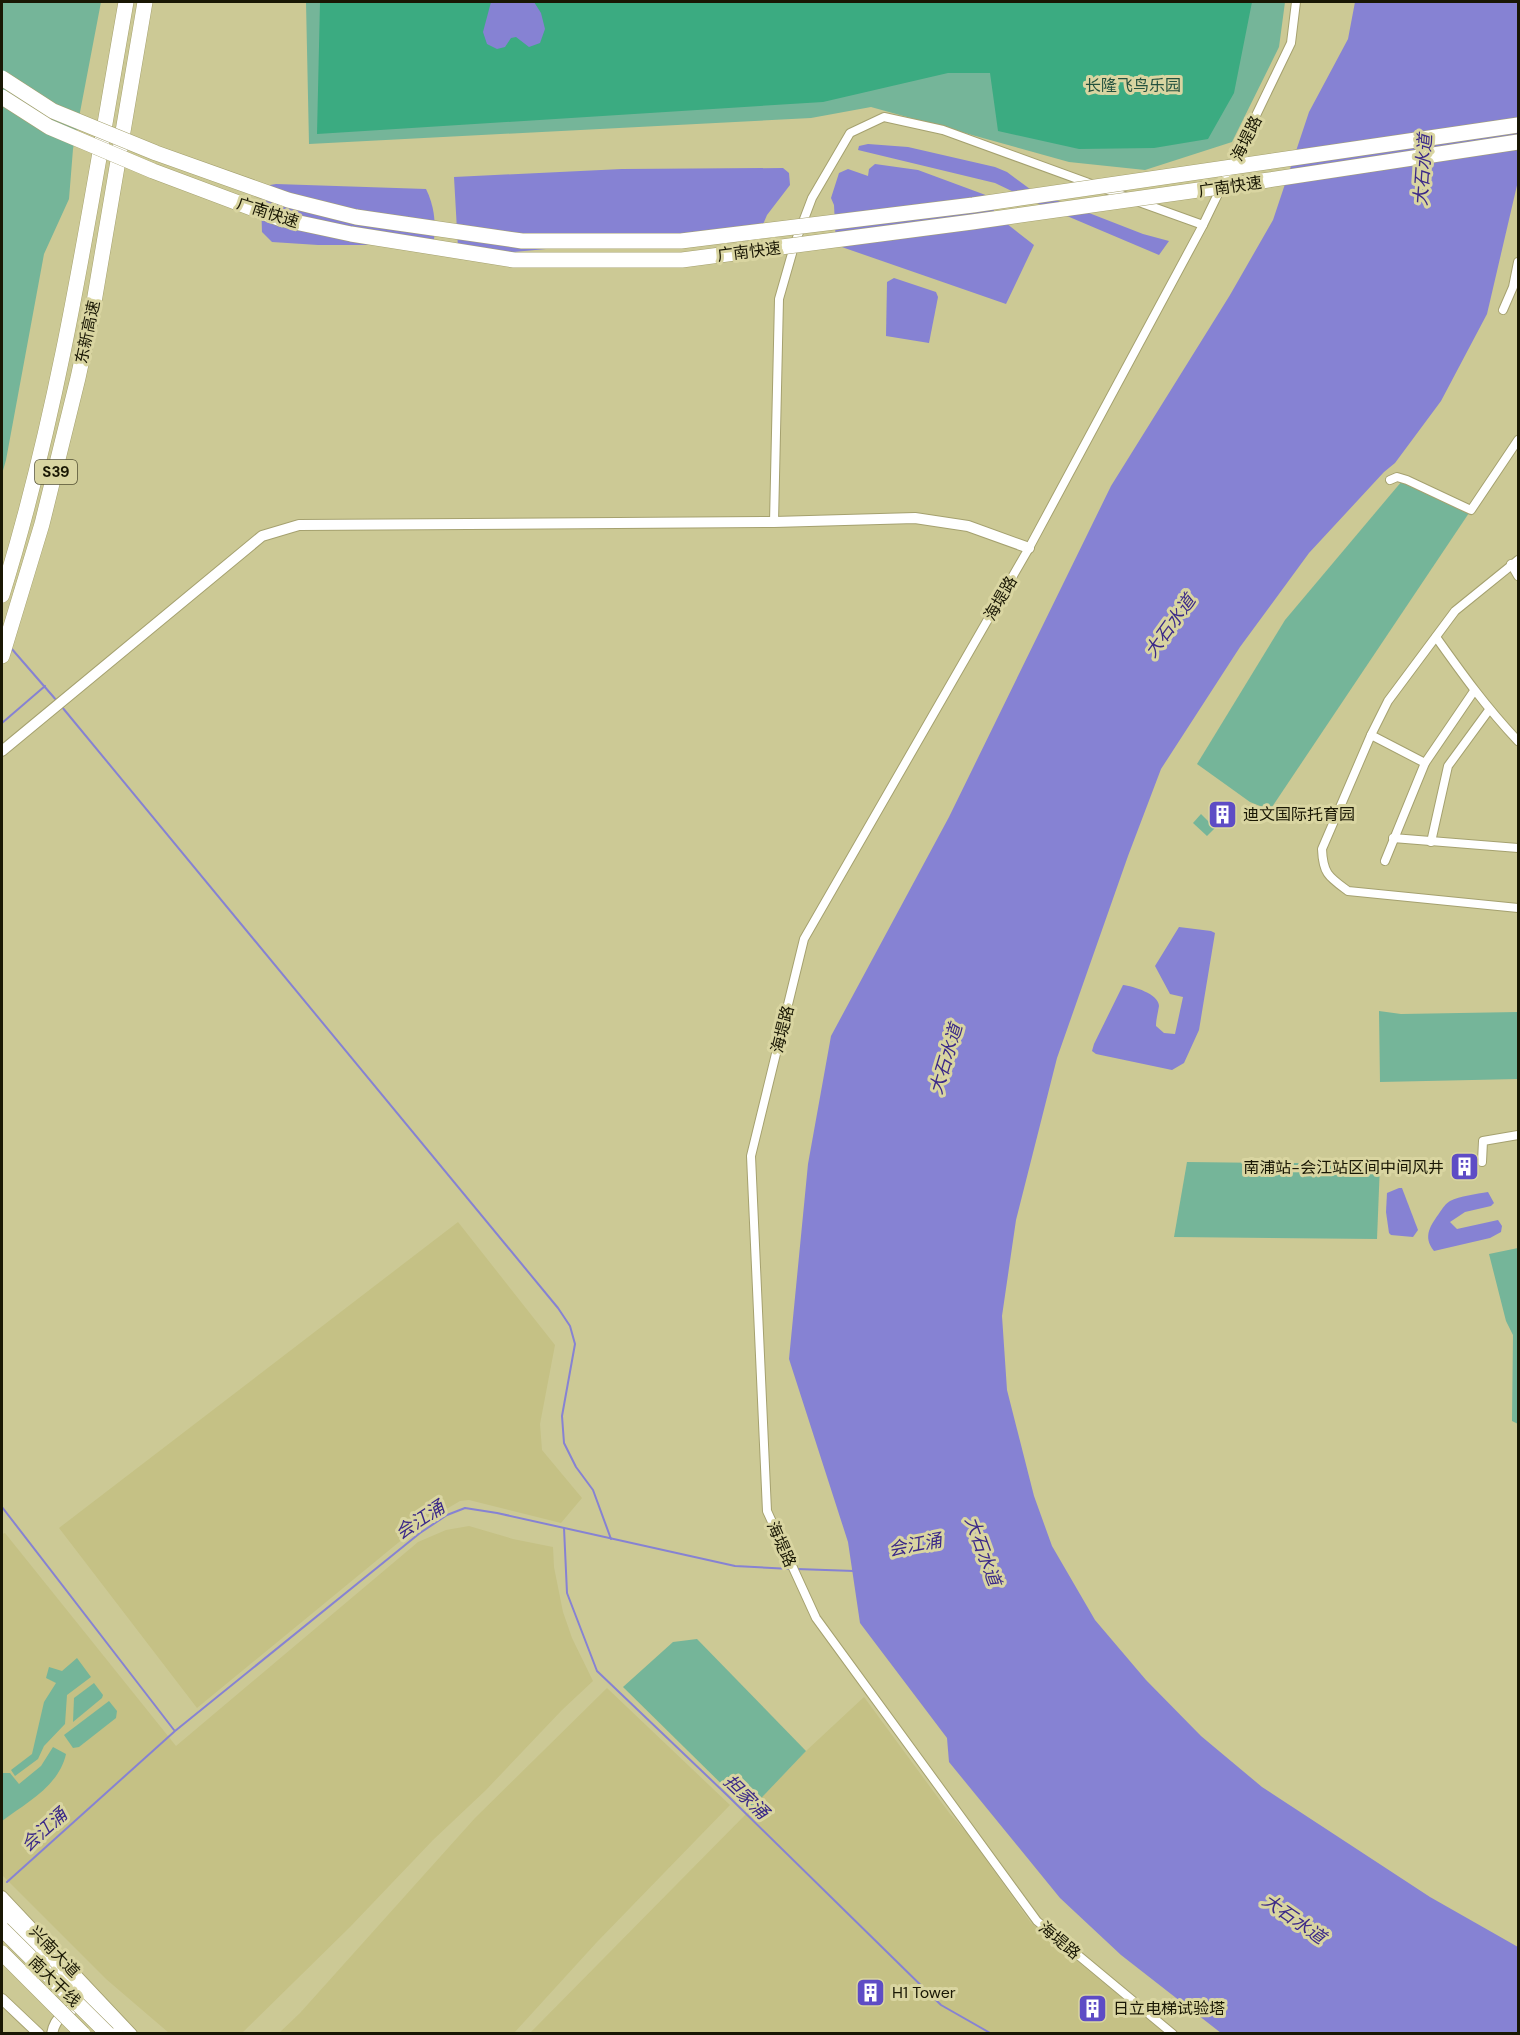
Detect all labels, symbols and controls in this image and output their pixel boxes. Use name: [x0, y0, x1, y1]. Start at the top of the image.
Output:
park label: 长隆飞鸟乐园: [1085, 75, 1181, 96]
street label: 海堤路: [1226, 112, 1266, 164]
water label: 大石水道: [1409, 130, 1438, 207]
street label: 广南快速: [1197, 172, 1263, 201]
street label: 广南快速: [234, 193, 302, 232]
street label: 广南快速: [716, 237, 782, 266]
street label: 东新高速: [71, 299, 104, 366]
road number: S39: [35, 460, 77, 484]
street label: 海堤路: [979, 572, 1022, 624]
water label: 大石水道: [1139, 587, 1203, 662]
building icon: 迪文国际托育园: [1206, 798, 1238, 830]
place label: 迪文国际托育园: [1243, 804, 1355, 825]
street label: 海堤路: [766, 1003, 798, 1055]
water label: 大石水道: [924, 1018, 969, 1097]
building icon: 南浦站-会江站区间中间风井: [1449, 1151, 1481, 1183]
place label: 南浦站-会江站区间中间风井: [1243, 1157, 1444, 1178]
water label: 会江涌: [391, 1494, 451, 1545]
water label: 大石水道: [959, 1513, 1008, 1592]
street label: 海堤路: [762, 1518, 801, 1570]
water label: 会江涌: [886, 1528, 946, 1562]
water label: 担家涌: [718, 1770, 775, 1826]
water label: 会江涌: [16, 1802, 74, 1857]
water label: 大石水道: [1258, 1889, 1333, 1951]
street label: 海堤路: [1035, 1917, 1085, 1964]
street label: 兴南大道: [25, 1921, 84, 1982]
street label: 南大干线: [24, 1952, 85, 2011]
building icon: H1 Tower: [855, 1976, 887, 2008]
place label: H1 Tower: [892, 1982, 956, 2003]
building icon: 日立电梯试验塔: [1076, 1992, 1108, 2024]
place label: 日立电梯试验塔: [1113, 1998, 1225, 2019]

